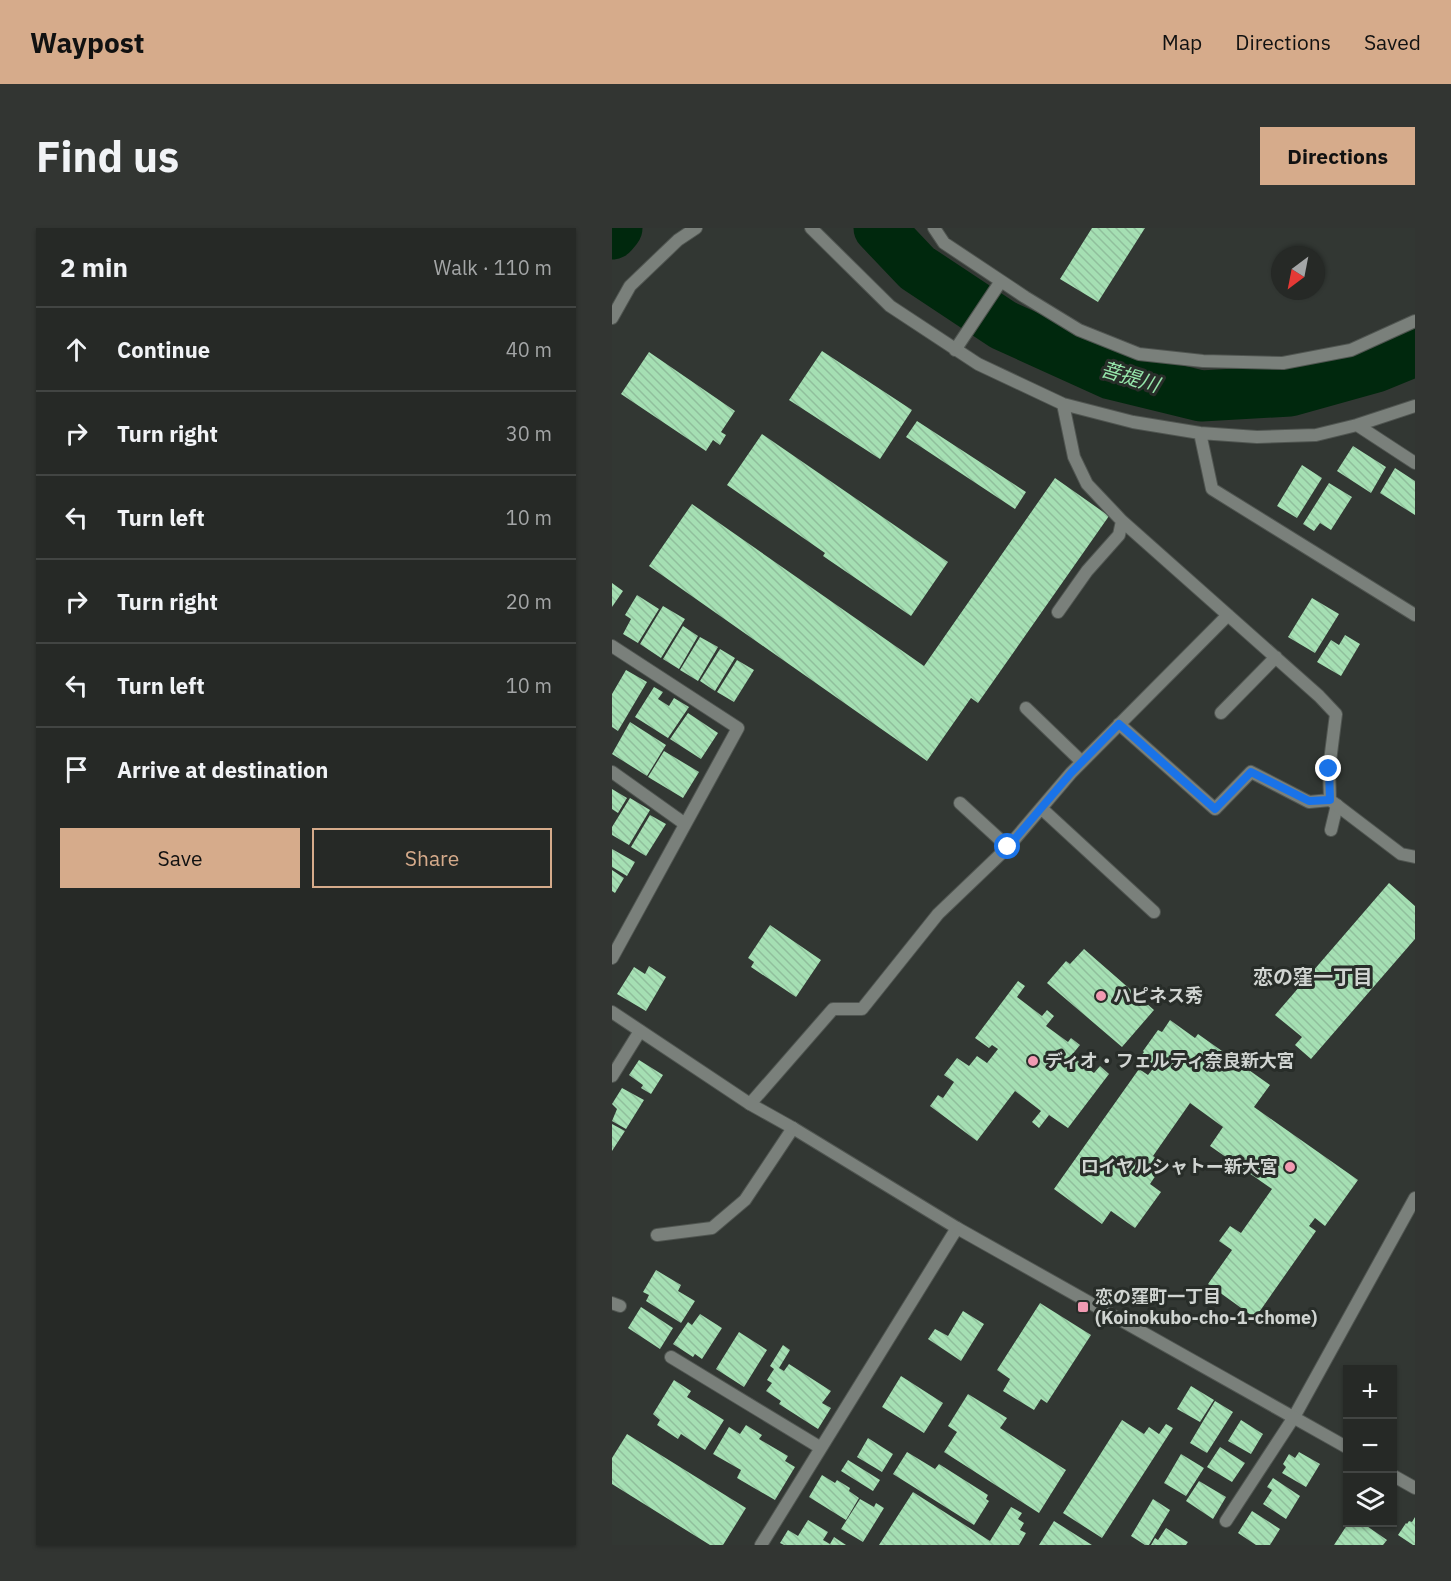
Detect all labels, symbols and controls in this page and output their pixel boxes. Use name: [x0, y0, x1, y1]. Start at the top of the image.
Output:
text: Waypost: [30, 24, 144, 61]
text: Map: [1162, 28, 1202, 56]
text: Directions: [1235, 28, 1331, 56]
text: Saved: [1364, 28, 1421, 56]
button: Directions: [1260, 127, 1415, 185]
text: Find us: [36, 129, 179, 184]
north arrow: [1271, 246, 1325, 300]
text: 2 min: [60, 250, 128, 284]
text: Walk · 110 m: [434, 254, 552, 281]
icon: ahead: [60, 333, 93, 366]
text: Continue: [117, 335, 210, 364]
text: 40 m: [506, 336, 552, 363]
water label: 菩提川: [1098, 355, 1165, 399]
icon: right: [60, 417, 93, 450]
text: Turn right: [117, 419, 218, 448]
text: 30 m: [506, 420, 552, 447]
icon: left: [60, 501, 93, 534]
text: Turn left: [117, 503, 205, 532]
text: 10 m: [506, 504, 552, 531]
icon: right: [60, 585, 93, 618]
text: Turn right: [117, 587, 218, 616]
text: 20 m: [506, 588, 552, 615]
icon: left: [60, 669, 93, 702]
text: Turn left: [117, 671, 205, 700]
text: 10 m: [506, 672, 552, 699]
icon: arrive: [60, 753, 93, 786]
text: Arrive at destination: [117, 755, 328, 784]
route end: [1315, 755, 1341, 781]
button: Save: [60, 828, 300, 888]
button: Share: [312, 828, 552, 888]
route start: [994, 833, 1020, 859]
district label: 恋の窪一丁目: [1253, 963, 1373, 990]
place label: ハピネス秀: [1113, 984, 1203, 1007]
marker: ハピネス秀: [1094, 989, 1108, 1003]
place label: ディオ・フェルティ奈良新大宮: [1045, 1049, 1295, 1072]
marker: ディオ・フェルティ奈良新大宮: [1026, 1054, 1040, 1068]
place label: ロイヤルシャトー新大宮: [1081, 1155, 1278, 1178]
marker: ロイヤルシャトー新大宮: [1283, 1160, 1297, 1174]
place label: 恋の窪町一丁目 (Koinokubo-cho-1-chome): [1095, 1285, 1317, 1329]
marker: 恋の窪町一丁目 (Koinokubo-cho-1-chome): [1076, 1300, 1090, 1314]
map controls: [1343, 1365, 1397, 1527]
button: +: [1343, 1365, 1397, 1419]
button: −: [1343, 1419, 1397, 1473]
button: layers: [1343, 1473, 1397, 1527]

